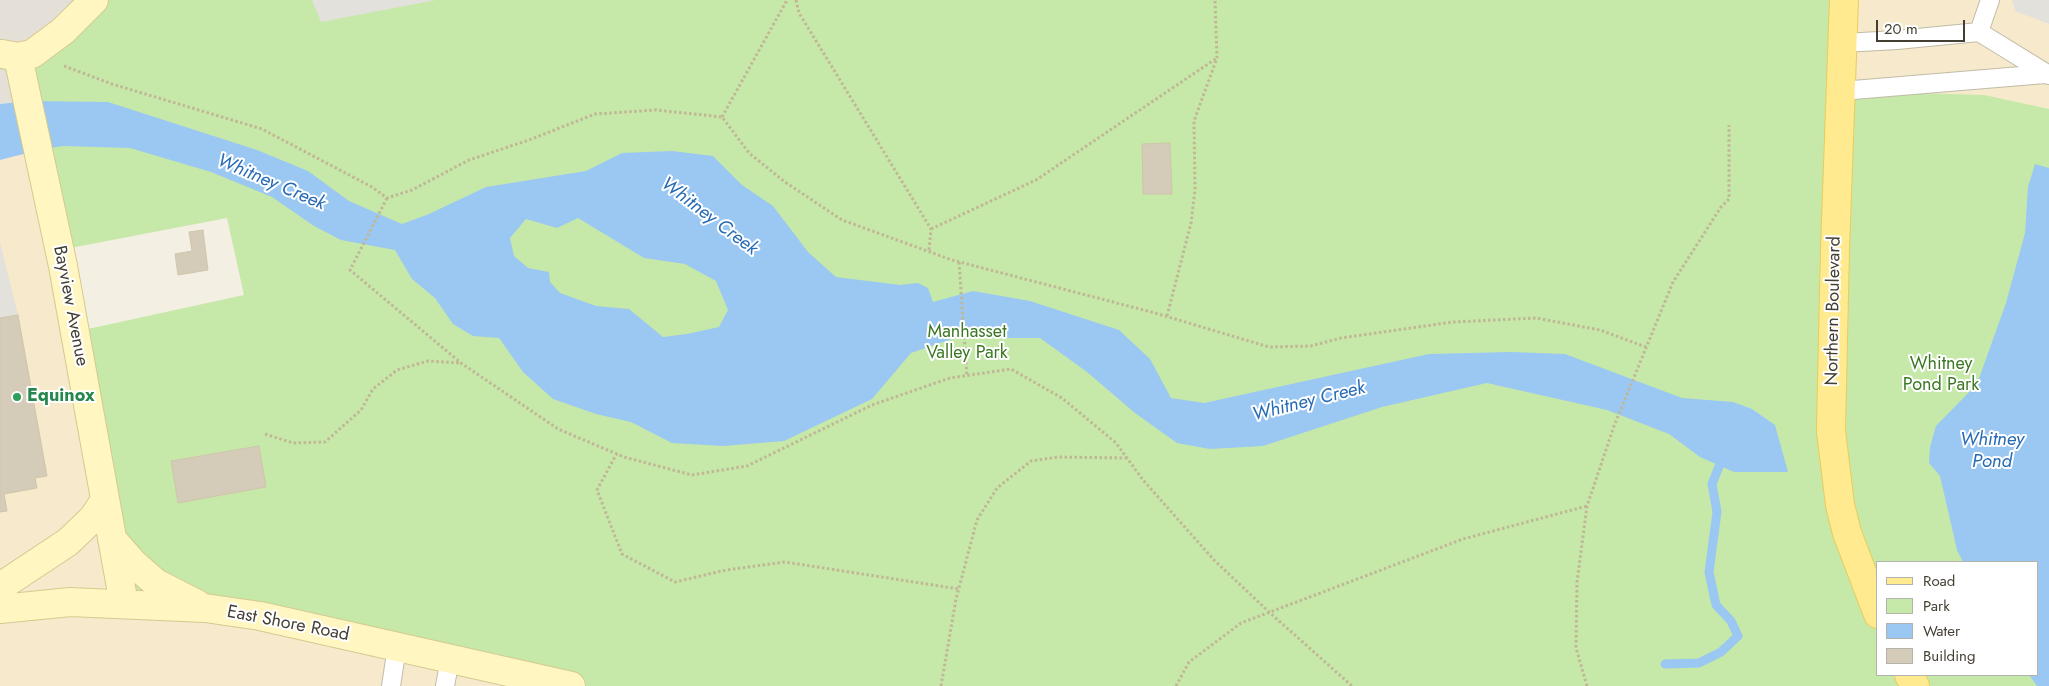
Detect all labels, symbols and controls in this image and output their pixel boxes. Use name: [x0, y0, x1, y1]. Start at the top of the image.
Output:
scale bar: [1879, 10, 1968, 42]
text: 20 m: [1884, 18, 1918, 40]
water label: Whitney Creek: [213, 150, 329, 216]
water label: Whitney Creek: [656, 173, 762, 261]
street label: Northern Boulevard: [1822, 236, 1846, 386]
street label: Bayview Avenue: [48, 244, 92, 368]
park label: Manhasset Valley Park: [926, 322, 1008, 364]
park label: Whitney Pond Park: [1903, 354, 1979, 396]
water label: Whitney Creek: [1250, 377, 1368, 427]
place label: Equinox: [27, 386, 95, 408]
marker: Equinox: [11, 391, 23, 403]
water label: Whitney Pond: [1960, 429, 2024, 473]
legend: [1876, 561, 2039, 676]
text: Road: [1923, 570, 1955, 592]
text: Park: [1923, 595, 1950, 617]
street label: East Shore Road: [225, 602, 351, 646]
text: Water: [1923, 620, 1960, 642]
text: Building: [1923, 645, 1975, 667]

